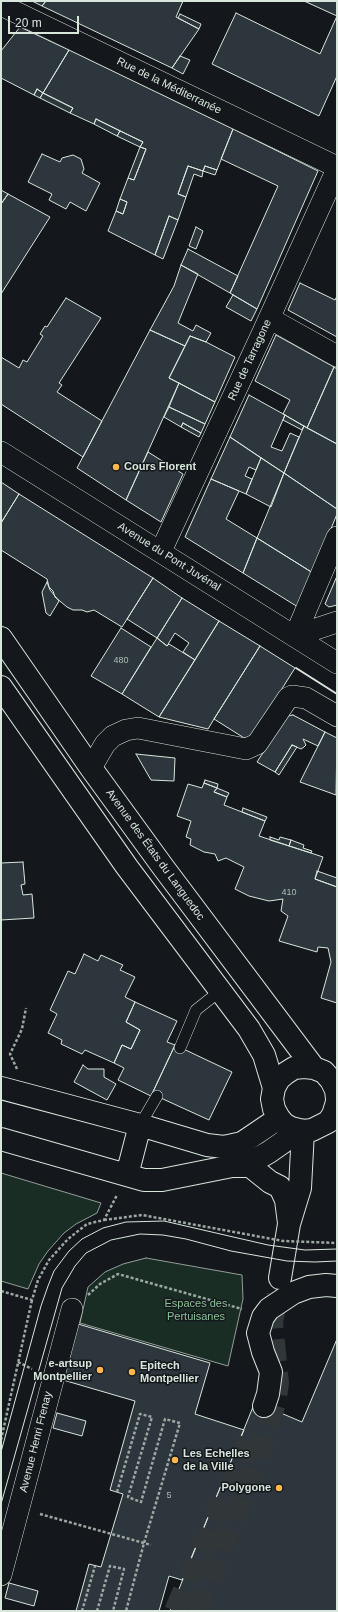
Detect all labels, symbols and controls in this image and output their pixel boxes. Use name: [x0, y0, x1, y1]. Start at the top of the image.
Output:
scale bar: [10, 8, 81, 34]
text: 20 m: [15, 16, 42, 30]
street label: Rue de la Méditerranée: [114, 55, 224, 117]
street label: Rue de Tarragone: [225, 317, 275, 403]
place label: Cours Florent: [124, 460, 196, 474]
marker: Cours Florent: [111, 462, 121, 472]
street label: Avenue du Pont Juvénal: [115, 520, 223, 594]
house number: 480: [113, 656, 129, 666]
street label: Avenue des États du Languedoc: [103, 787, 207, 923]
house number: 410: [281, 888, 297, 898]
park label: Espaces des Pertuisanes: [165, 1297, 227, 1323]
place label: e-artsup Montpellier: [33, 1357, 92, 1383]
place label: Epitech Montpellier: [140, 1359, 199, 1385]
marker: e-artsup Montpellier: [95, 1365, 105, 1375]
marker: Epitech Montpellier: [127, 1367, 137, 1377]
street label: Avenue Henri Frenay: [17, 1390, 55, 1494]
place label: Les Echelles de la Ville: [183, 1447, 250, 1473]
marker: Les Echelles de la Ville: [170, 1455, 180, 1465]
place label: Polygone: [221, 1481, 271, 1495]
marker: Polygone: [274, 1483, 284, 1493]
house number: 5: [166, 1491, 172, 1501]

